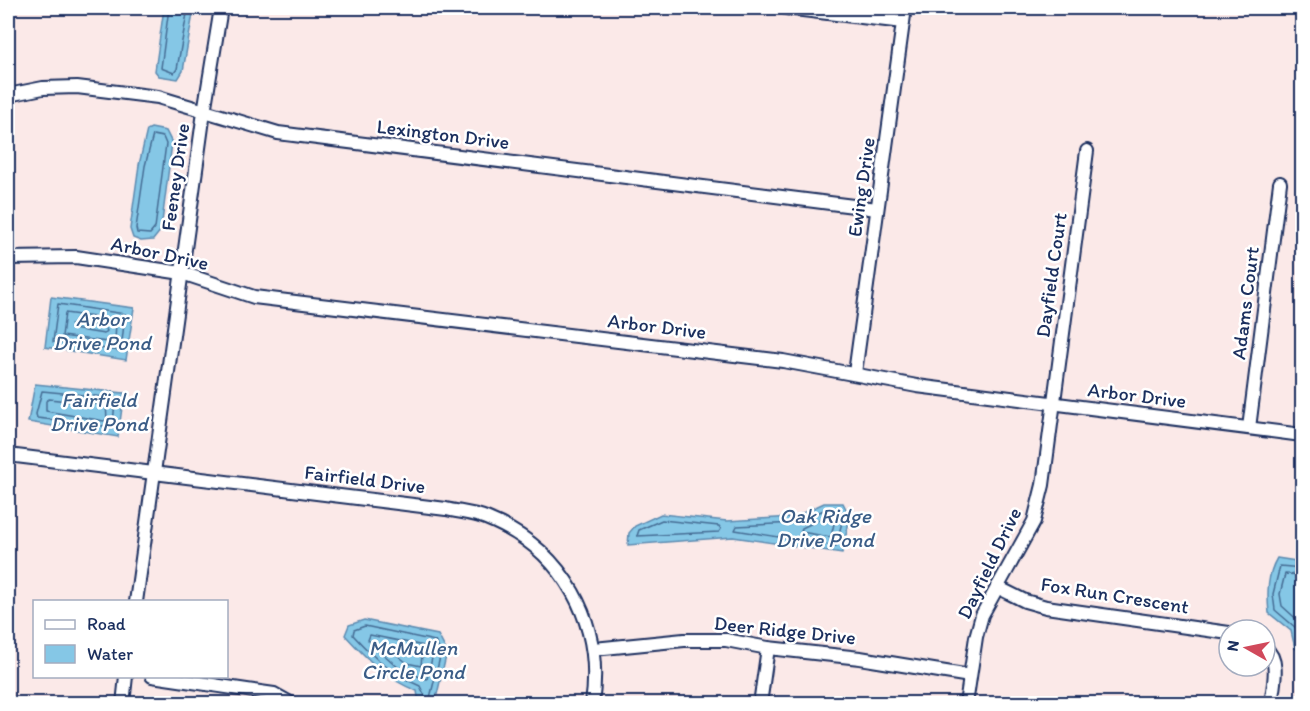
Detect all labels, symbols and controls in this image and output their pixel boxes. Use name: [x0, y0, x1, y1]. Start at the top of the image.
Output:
street label: Lexington Drive: [375, 114, 511, 154]
street label: Feeney Drive: [156, 122, 194, 232]
street label: Ewing Drive: [842, 136, 880, 238]
street label: Dayfield Court: [1030, 211, 1072, 339]
street label: Arbor Drive: [109, 231, 211, 275]
street label: Adams Court: [1226, 245, 1264, 361]
water label: Arbor Drive Pond: [53, 306, 153, 355]
street label: Arbor Drive: [606, 308, 708, 344]
street label: Arbor Drive: [1086, 377, 1188, 413]
water label: Fairfield Drive Pond: [50, 387, 150, 436]
street label: Fairfield Drive: [303, 460, 427, 498]
water label: Oak Ridge Drive Pond: [776, 503, 876, 552]
street label: Dayfield Drive: [952, 503, 1026, 623]
street label: Fox Run Crescent: [1039, 571, 1191, 619]
legend: [33, 600, 228, 678]
street label: Deer Ridge Drive: [713, 611, 857, 649]
text: Road: [87, 613, 126, 635]
north arrow: [1217, 618, 1277, 678]
water label: McMullen Circle Pond: [361, 635, 466, 684]
text: N: [1222, 639, 1243, 653]
text: Water: [87, 643, 133, 665]

